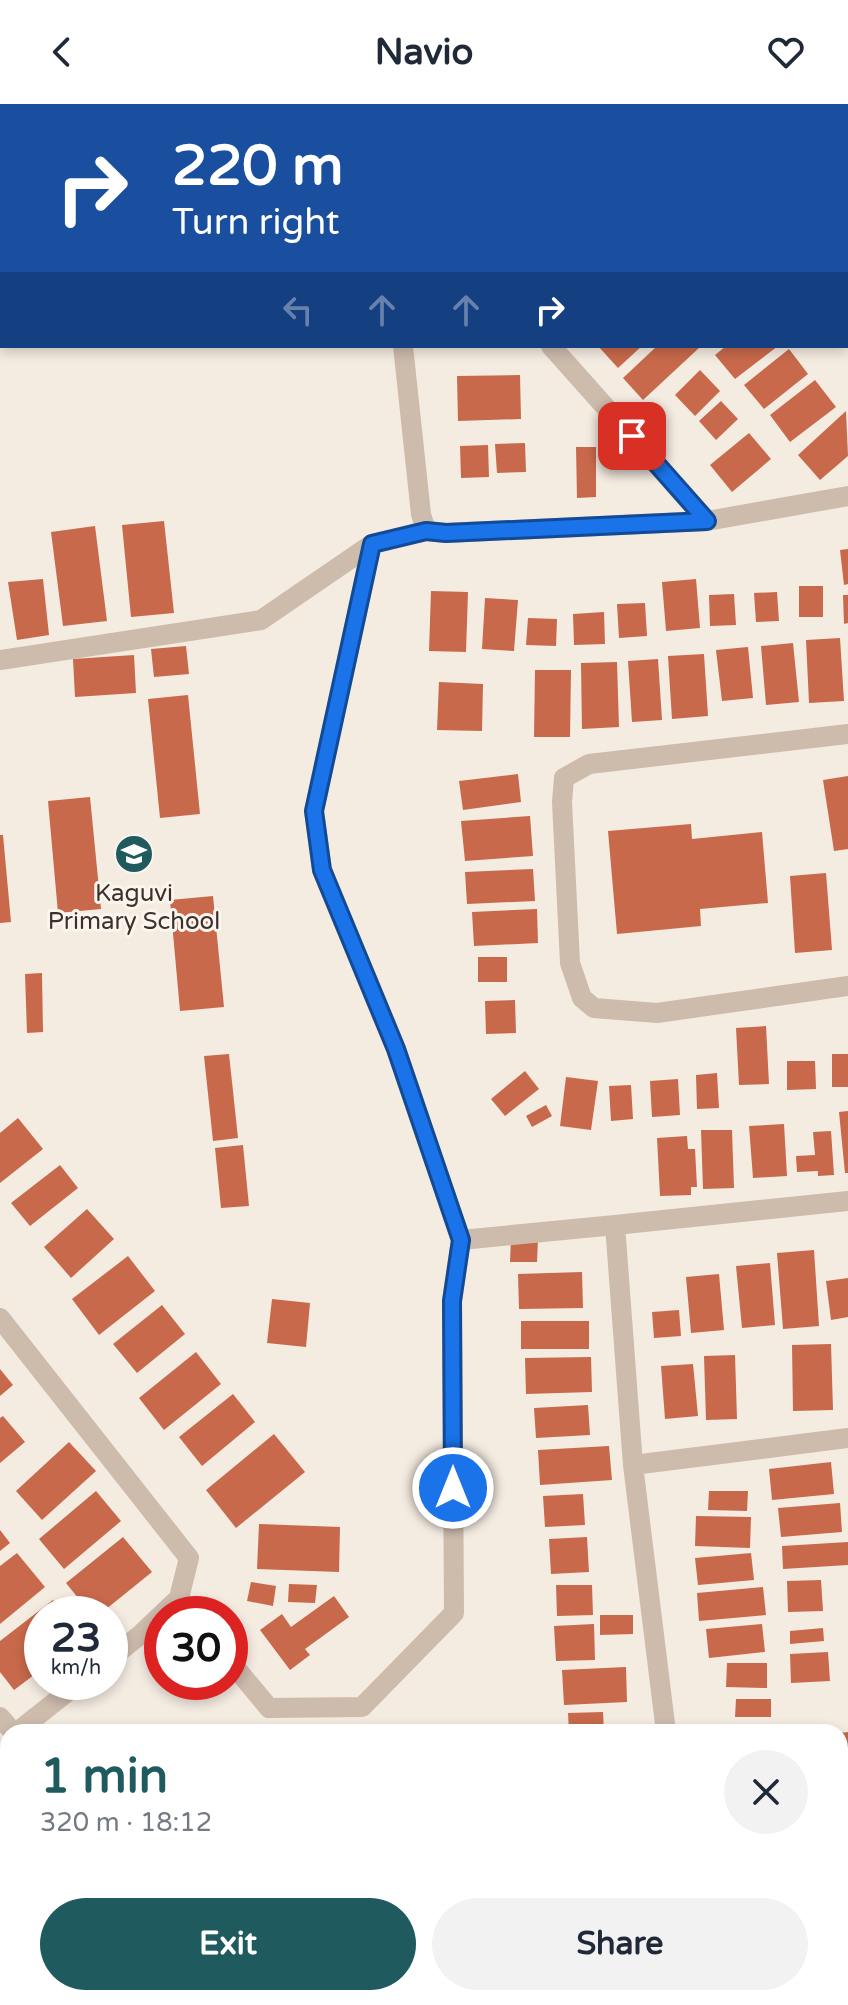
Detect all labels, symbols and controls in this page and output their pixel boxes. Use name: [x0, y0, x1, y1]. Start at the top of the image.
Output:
icon: back: [40, 30, 84, 74]
icon: heart: [764, 30, 808, 74]
text: Navio: [375, 31, 473, 74]
text: 220 m: [172, 133, 343, 200]
icon: right: [40, 136, 144, 240]
text: Turn right: [172, 201, 339, 244]
icon: left: [276, 288, 320, 332]
icon: ahead: [360, 288, 404, 332]
icon: ahead: [444, 288, 488, 332]
icon: right: [528, 288, 572, 332]
pin: [598, 402, 666, 470]
icon: arrive: [610, 414, 654, 458]
school or university icon: Kaguvi Primary School: [113, 833, 155, 875]
place label: Kaguvi Primary School: [48, 879, 220, 936]
position arrow: [411, 1446, 495, 1530]
speed limit sign: 30: [144, 1596, 248, 1700]
text: 23: [51, 1614, 101, 1662]
text: km/h: [51, 1656, 101, 1680]
text: 1 min: [40, 1748, 168, 1806]
button: close: [724, 1750, 808, 1834]
text: 320 m · 18:12: [40, 1807, 212, 1838]
button: Exit: [40, 1898, 416, 1990]
button: Share: [432, 1898, 808, 1990]

